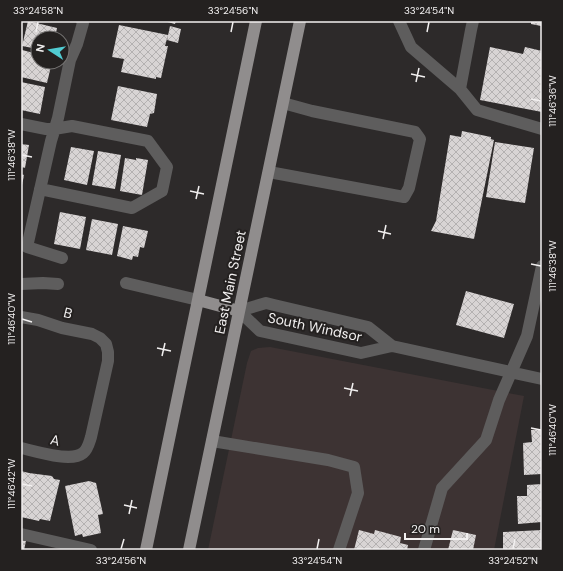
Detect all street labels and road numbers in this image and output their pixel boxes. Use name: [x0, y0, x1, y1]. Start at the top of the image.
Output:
street label: East Main Street: [210, 228, 250, 336]
street label: B: [62, 303, 74, 323]
street label: South Windsor: [266, 308, 364, 346]
street label: A: [49, 430, 61, 450]

